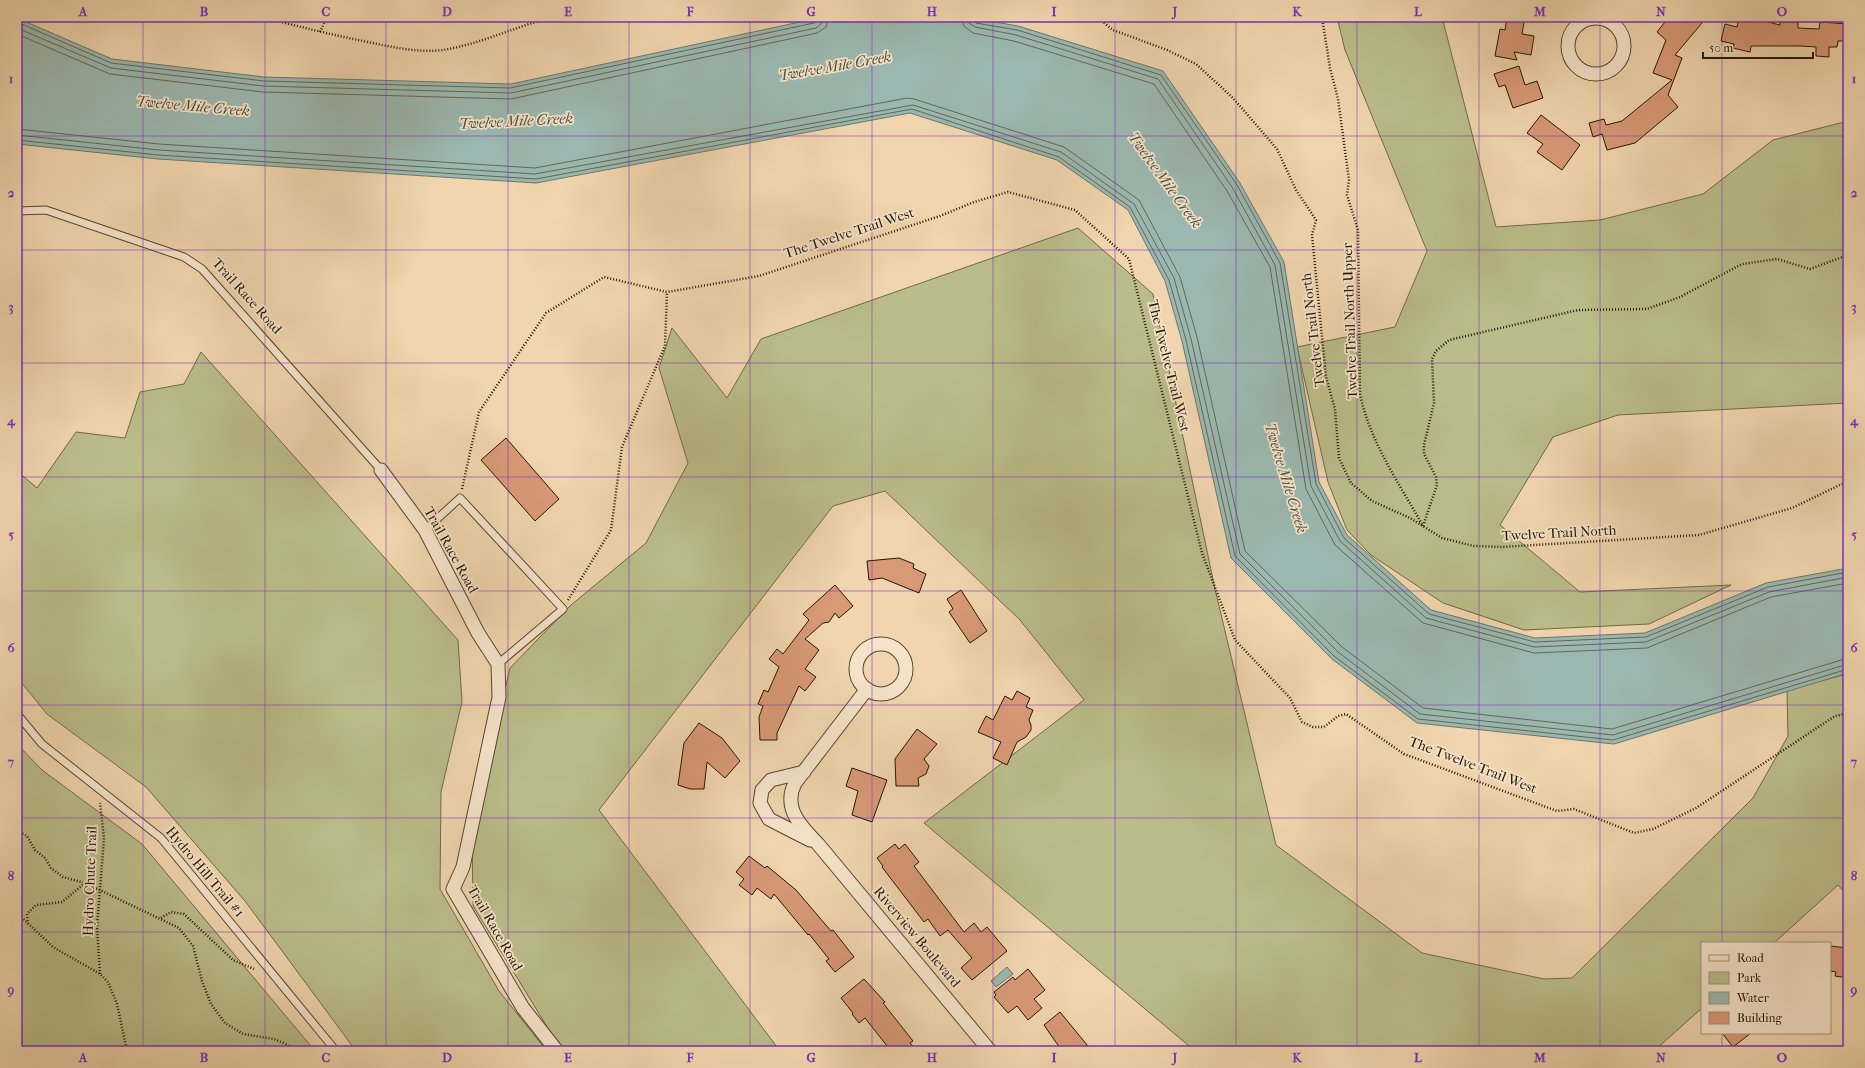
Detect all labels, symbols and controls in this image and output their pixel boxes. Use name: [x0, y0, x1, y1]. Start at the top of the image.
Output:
text: A: [78, 4, 88, 19]
text: B: [200, 4, 209, 19]
text: C: [322, 4, 331, 19]
text: D: [442, 4, 452, 19]
text: E: [564, 4, 572, 19]
text: F: [686, 4, 694, 19]
text: G: [806, 4, 816, 19]
text: H: [927, 4, 938, 19]
text: I: [1051, 4, 1057, 19]
text: J: [1171, 4, 1178, 20]
text: K: [1292, 4, 1303, 19]
text: L: [1414, 4, 1423, 19]
text: M: [1533, 4, 1546, 19]
text: N: [1656, 4, 1666, 19]
text: O: [1777, 4, 1787, 19]
scale bar: [1703, 34, 1813, 60]
text: 50 m: [1709, 41, 1733, 55]
water label: Twelve Mile Creek: [777, 47, 893, 85]
text: 1: [9, 71, 14, 86]
text: 1: [1852, 71, 1857, 86]
water label: Twelve Mile Creek: [135, 92, 251, 120]
water label: Twelve Mile Creek: [459, 109, 574, 133]
water label: Twelve Mile Creek: [1124, 129, 1206, 232]
text: 2: [8, 185, 15, 200]
text: 2: [1851, 185, 1858, 200]
street label: The Twelve Trail West: [782, 204, 916, 262]
street label: Twelve Trail North Upper: [1339, 242, 1361, 400]
street label: Trail Race Road: [209, 255, 286, 338]
street label: Twelve Trail North: [1298, 272, 1328, 388]
street label: The Twelve Trail West: [1144, 298, 1194, 434]
text: 3: [8, 299, 14, 315]
text: 3: [1851, 299, 1857, 315]
text: 4: [6, 413, 16, 429]
text: 4: [1849, 413, 1859, 429]
water label: Twelve Mile Creek: [1261, 421, 1311, 535]
street label: Trail Race Road: [420, 504, 482, 596]
street label: Twelve Trail North: [1501, 522, 1617, 544]
text: 5: [8, 527, 14, 542]
text: 5: [1851, 527, 1857, 542]
text: 6: [7, 640, 15, 655]
text: 6: [1850, 640, 1858, 655]
street label: The Twelve Trail West: [1407, 733, 1539, 797]
text: 7: [7, 754, 15, 769]
text: 7: [1850, 754, 1858, 769]
street label: Hydro Hill Trail #1: [162, 823, 248, 921]
street label: Hydro Chute Trail: [80, 826, 100, 936]
text: 8: [8, 868, 15, 883]
text: 8: [1851, 868, 1858, 883]
street label: Trail Race Road: [464, 882, 527, 974]
street label: Riverview Boulevard: [870, 883, 964, 991]
legend: [1701, 942, 1831, 1034]
text: Road: [1737, 951, 1764, 965]
text: Park: [1737, 971, 1762, 985]
text: 9: [7, 982, 15, 998]
text: 9: [1850, 982, 1858, 998]
text: Water: [1736, 991, 1770, 1005]
text: Building: [1737, 1011, 1782, 1025]
text: A: [78, 1050, 88, 1065]
text: B: [200, 1050, 209, 1065]
text: C: [322, 1050, 331, 1065]
text: D: [442, 1050, 452, 1065]
text: E: [564, 1050, 572, 1065]
text: F: [686, 1050, 694, 1065]
text: G: [806, 1050, 816, 1065]
text: H: [927, 1050, 938, 1065]
text: I: [1051, 1050, 1057, 1065]
text: J: [1171, 1050, 1178, 1066]
text: K: [1292, 1050, 1303, 1065]
text: L: [1414, 1050, 1423, 1065]
text: M: [1533, 1050, 1546, 1065]
text: N: [1656, 1050, 1666, 1065]
text: O: [1777, 1050, 1787, 1065]

